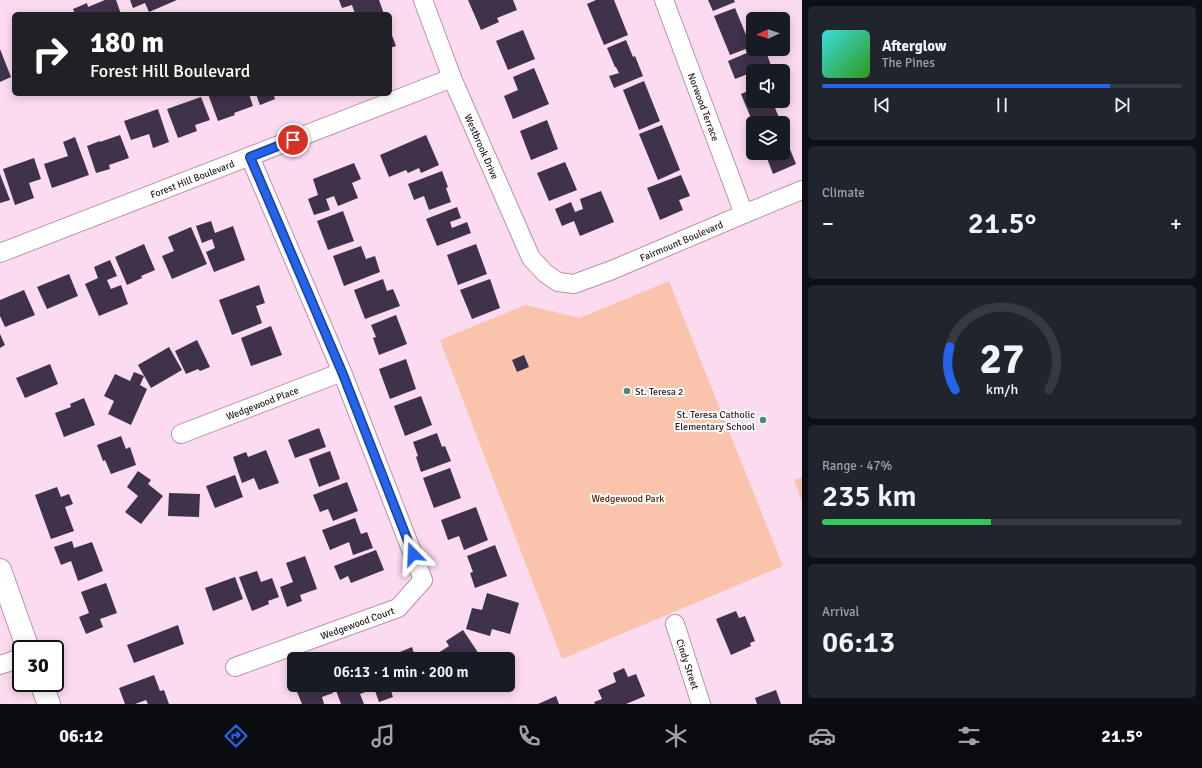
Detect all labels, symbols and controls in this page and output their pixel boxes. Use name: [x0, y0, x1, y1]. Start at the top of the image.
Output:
north arrow: [746, 12, 790, 56]
map controls: [746, 12, 790, 160]
text: 180 m: [90, 26, 164, 60]
icon: right: [24, 28, 76, 80]
text: Afterglow: [882, 37, 946, 55]
text: The Pines: [882, 55, 935, 71]
text: Forest Hill Boulevard: [90, 60, 250, 82]
button: sound: [746, 64, 790, 108]
street label: Norwood Terrace: [685, 71, 721, 143]
icon: previous: [871, 94, 893, 116]
icon: pause: [991, 94, 1013, 116]
icon: next: [1111, 94, 1133, 116]
street label: Westbrook Drive: [462, 112, 501, 181]
button: layers: [746, 116, 790, 160]
pin: [276, 123, 310, 157]
icon: arrive: [282, 129, 304, 151]
street label: Forest Hill Boulevard: [149, 158, 236, 201]
text: Climate: [822, 185, 865, 201]
text: 21.5°: [968, 205, 1036, 242]
text: −: [822, 210, 834, 237]
text: +: [1170, 210, 1182, 237]
street label: Fairmount Boulevard: [638, 219, 725, 264]
text: 27: [980, 334, 1024, 385]
text: km/h: [986, 381, 1018, 398]
street label: Wedgewood Place: [224, 384, 301, 423]
marker: St. Teresa 2: [622, 386, 632, 396]
place label: St. Teresa 2: [635, 386, 684, 398]
place label: St. Teresa Catholic Elementary School: [675, 409, 755, 433]
marker: St. Teresa Catholic Elementary School: [758, 415, 768, 425]
text: Range · 47%: [822, 458, 892, 474]
text: 235 km: [822, 478, 917, 515]
park label: Wedgewood Park: [592, 493, 664, 505]
position arrow: [392, 533, 434, 575]
text: Arrival: [822, 604, 859, 620]
street label: Wedgewood Court: [319, 605, 397, 643]
text: 06:13: [822, 624, 895, 661]
street label: Cindy Street: [673, 637, 701, 692]
speed limit sign: 30: [12, 640, 64, 692]
text: 06:13 · 1 min · 200 m: [334, 663, 468, 681]
icon: directions: [222, 722, 250, 750]
icon: music: [369, 722, 397, 750]
icon: phone: [515, 722, 543, 750]
icon: climate: [662, 722, 690, 750]
icon: car: [808, 722, 836, 750]
icon: filters: [955, 722, 983, 750]
text: 06:12: [59, 725, 103, 747]
text: 21.5°: [1101, 725, 1143, 747]

